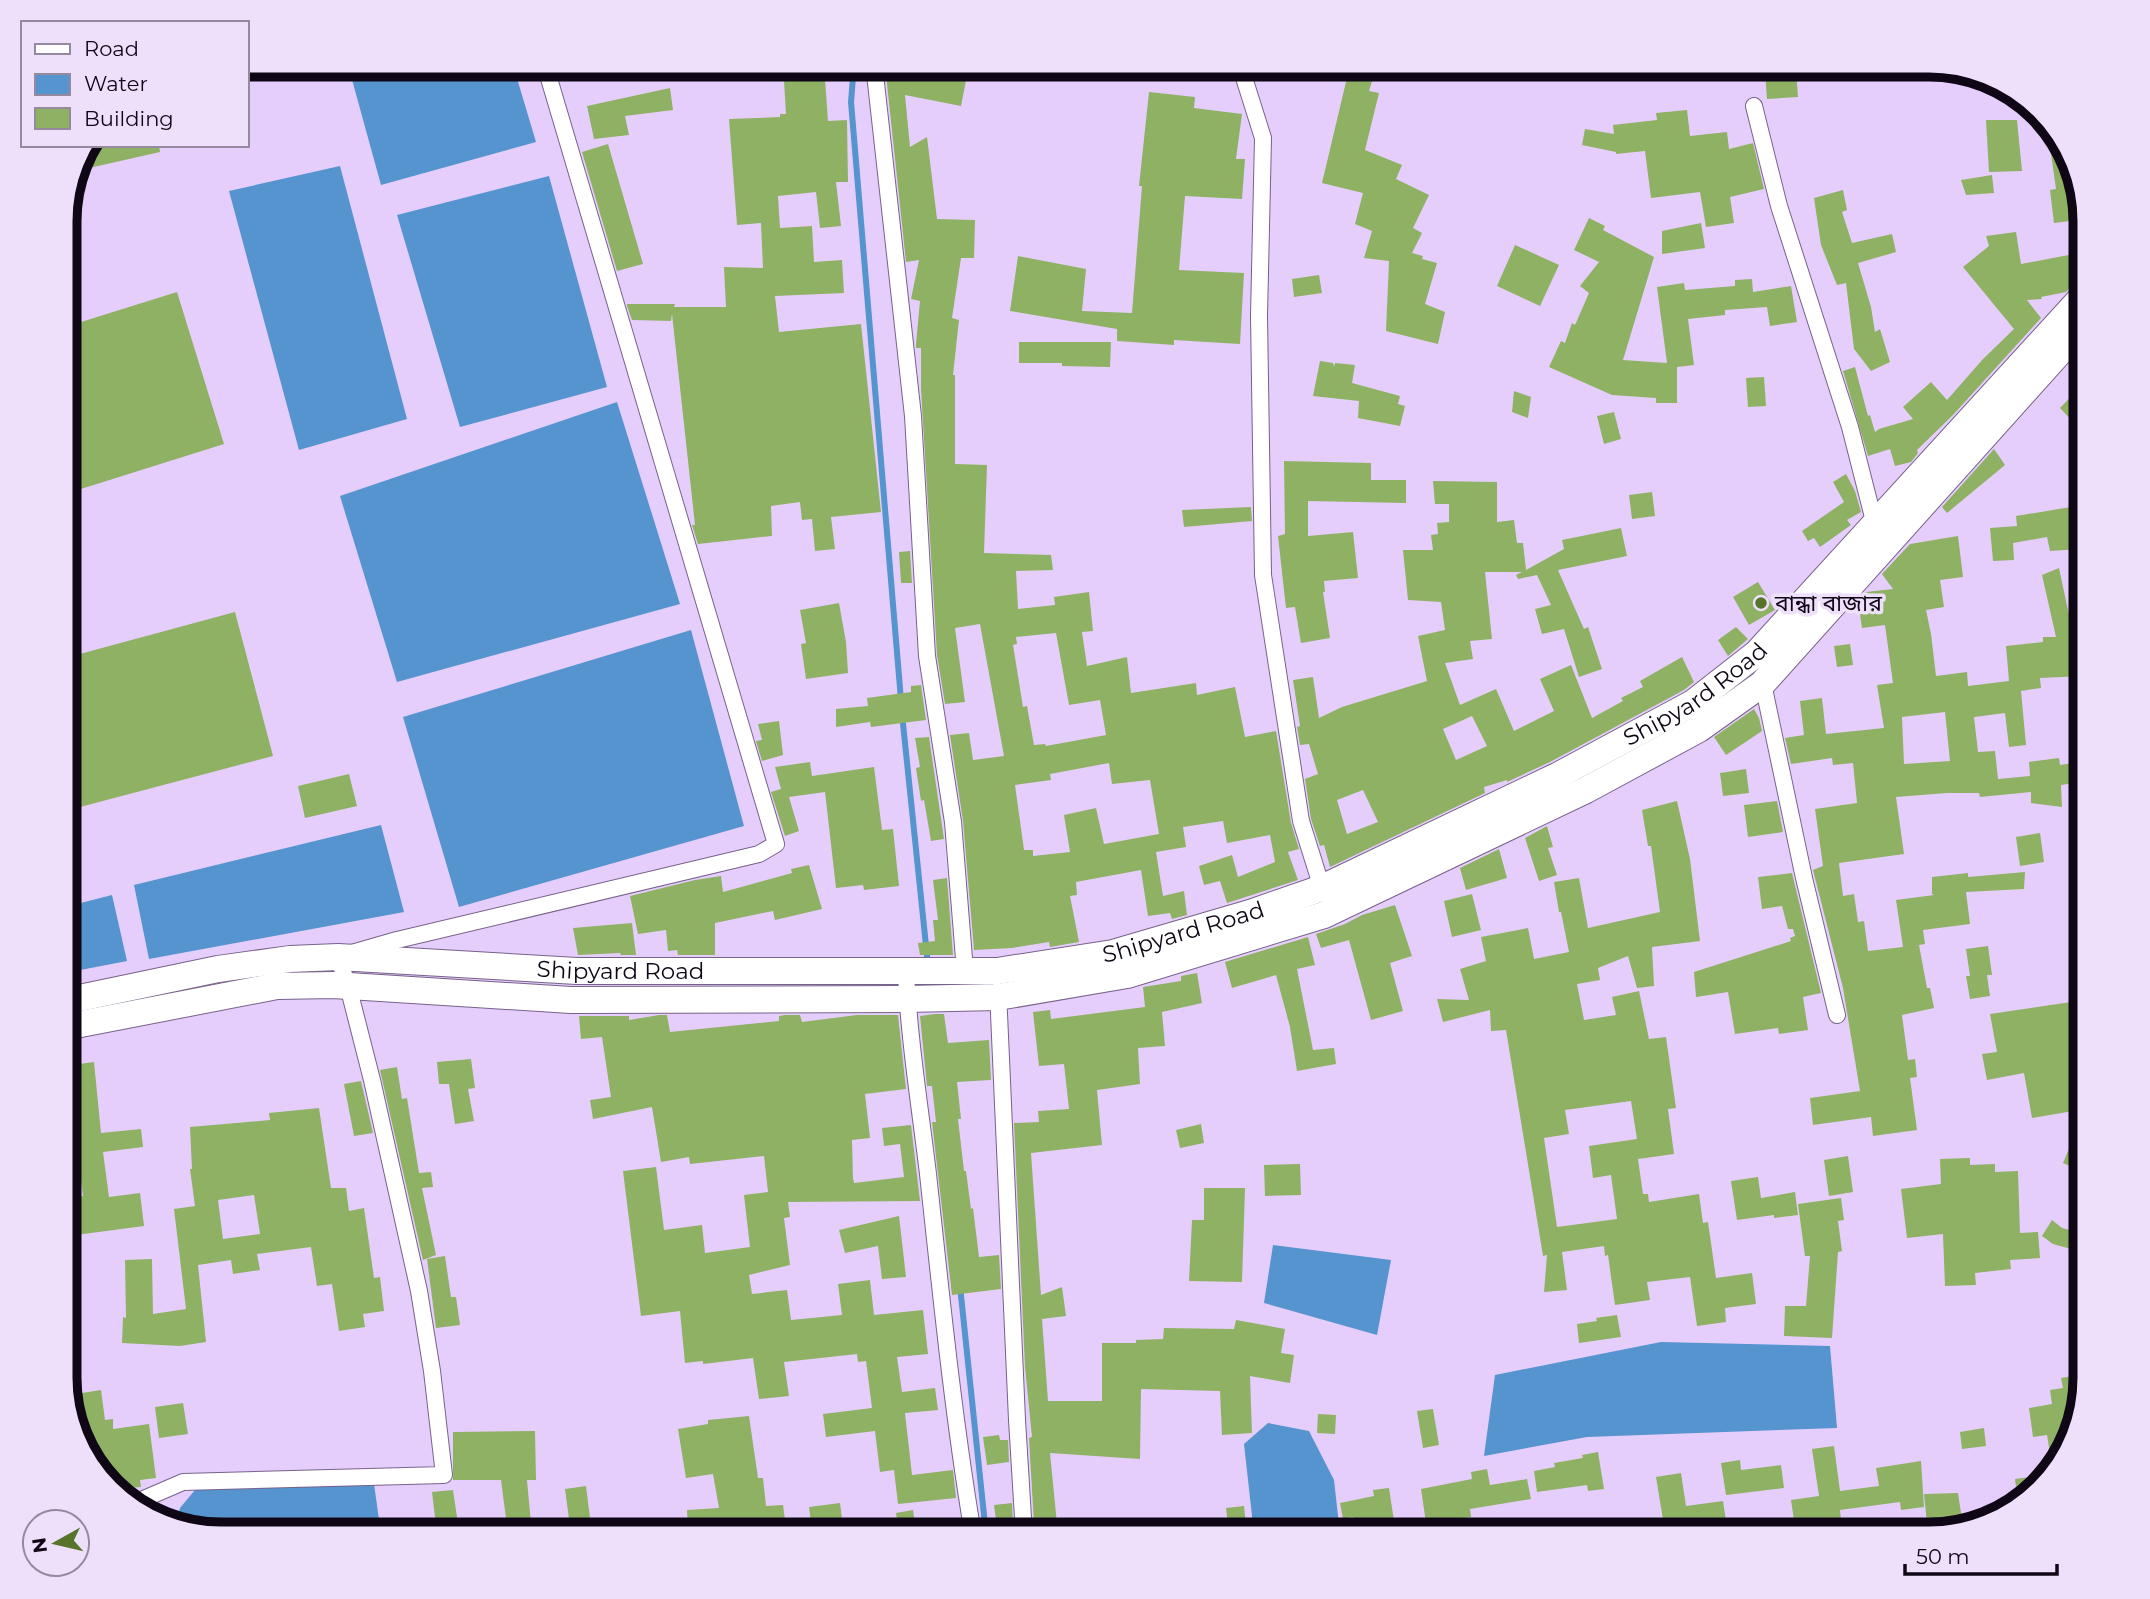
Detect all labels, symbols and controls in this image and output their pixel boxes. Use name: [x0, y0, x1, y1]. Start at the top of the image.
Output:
legend: [21, 21, 248, 147]
text: Road: [84, 36, 139, 61]
text: Water: [84, 71, 148, 96]
text: Building: [84, 106, 174, 131]
place label: বান্ধা বাজার: [1774, 589, 1882, 617]
marker: বান্ধা বাজার: [1753, 595, 1769, 611]
street label: Shipyard Road: [1618, 637, 1773, 752]
street label: Shipyard Road: [1100, 895, 1268, 968]
street label: Shipyard Road: [536, 955, 704, 985]
north arrow: [21, 1508, 91, 1578]
scale bar: [1905, 1532, 2057, 1576]
text: N: [27, 1536, 52, 1555]
text: 50 m: [1916, 1544, 1970, 1569]

